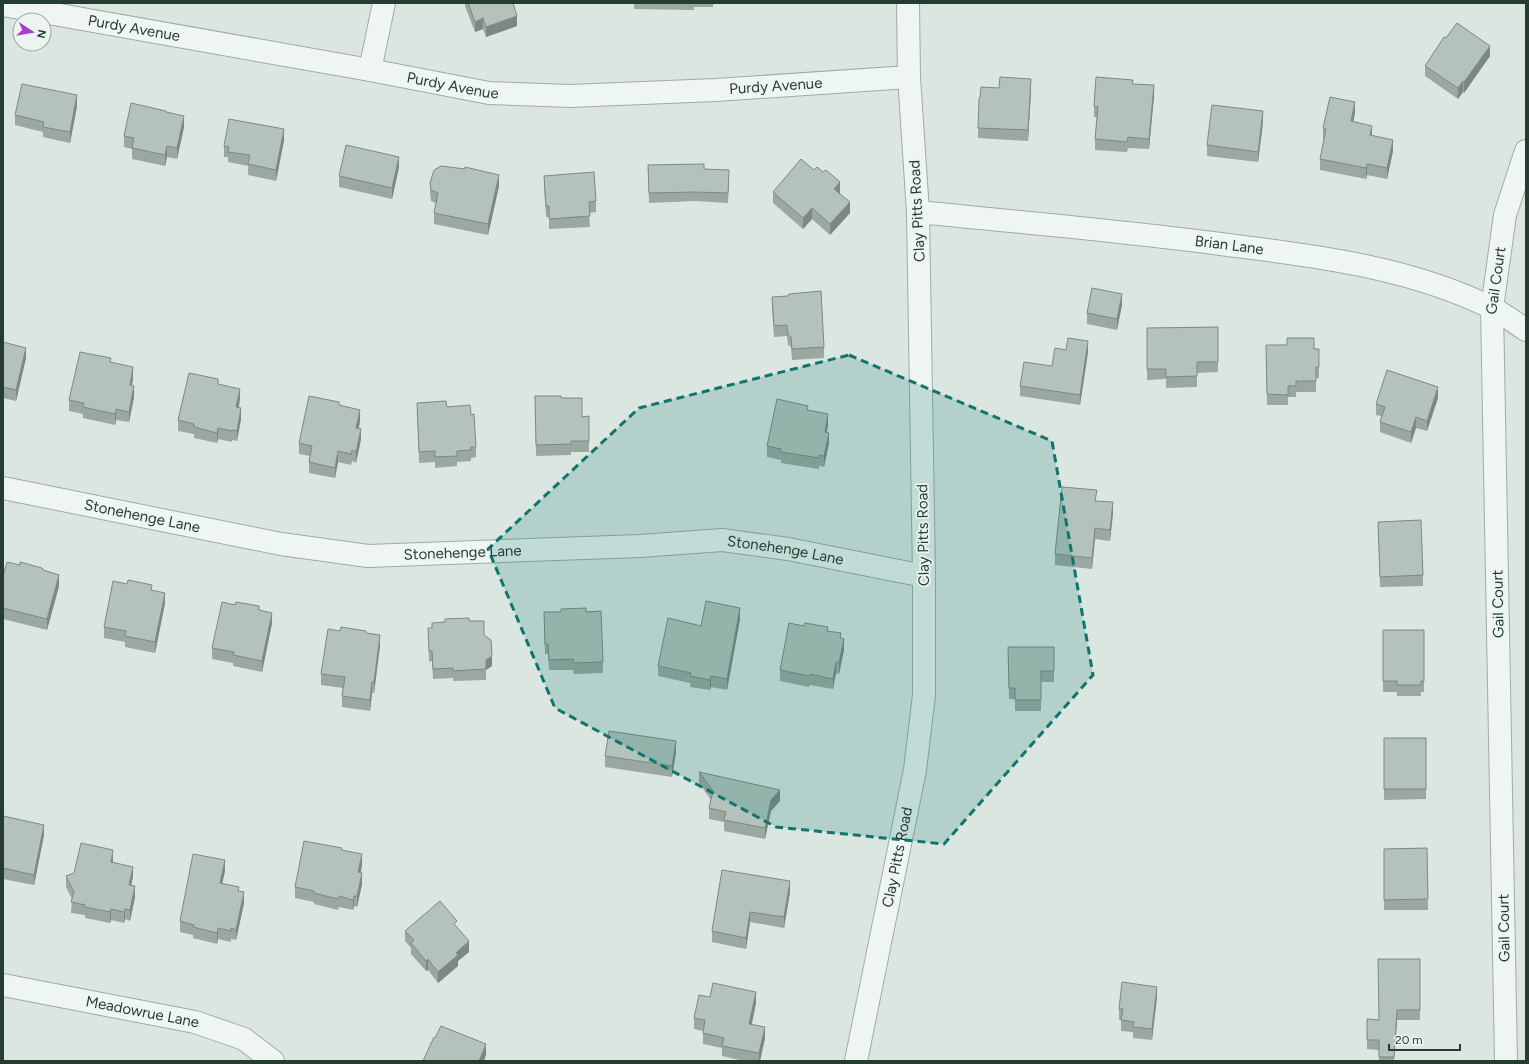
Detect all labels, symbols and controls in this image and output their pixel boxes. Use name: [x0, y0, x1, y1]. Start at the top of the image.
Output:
street label: Purdy Avenue: [86, 11, 181, 45]
north arrow: [12, 12, 52, 52]
text: N: [34, 28, 49, 39]
street label: Purdy Avenue: [405, 68, 499, 102]
street label: Purdy Avenue: [729, 74, 823, 98]
street label: Clay Pitts Road: [905, 160, 929, 262]
street label: Brian Lane: [1194, 232, 1265, 258]
street label: Gail Court: [1483, 245, 1510, 314]
street label: Clay Pitts Road: [913, 484, 933, 586]
street label: Stonehenge Lane: [83, 496, 202, 537]
street label: Stonehenge Lane: [726, 532, 845, 569]
street label: Stonehenge Lane: [403, 541, 522, 564]
street label: Gail Court: [1488, 569, 1508, 638]
street label: Clay Pitts Road: [878, 805, 916, 909]
street label: Gail Court: [1494, 893, 1514, 962]
street label: Meadowrue Lane: [84, 992, 201, 1032]
scale bar: [1389, 1026, 1460, 1052]
text: 20 m: [1395, 1033, 1423, 1047]

